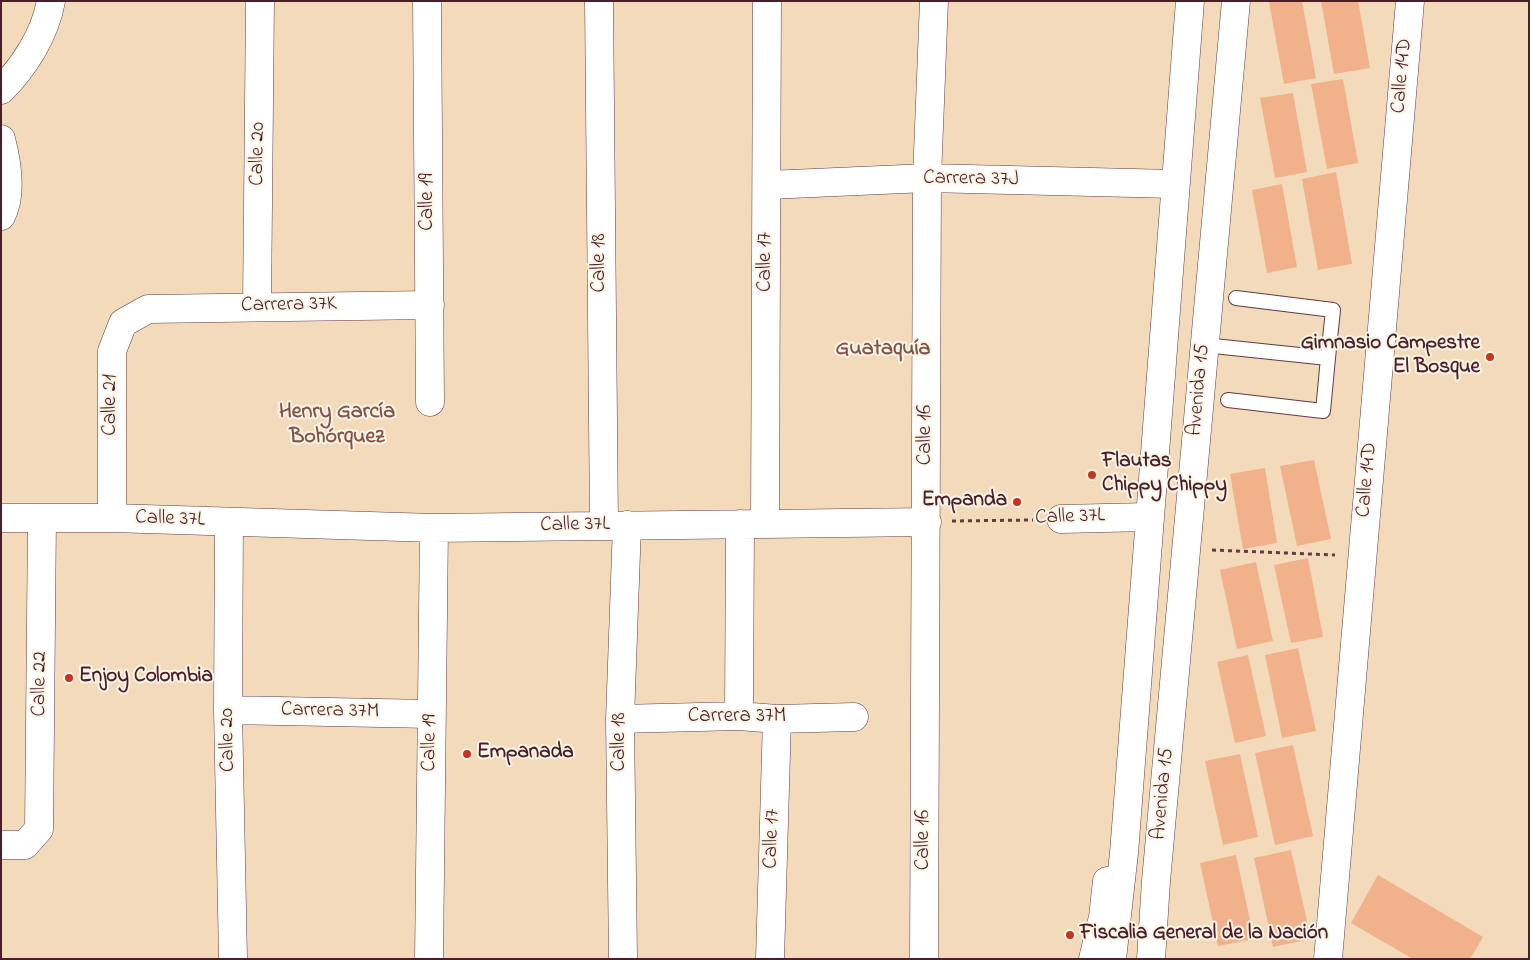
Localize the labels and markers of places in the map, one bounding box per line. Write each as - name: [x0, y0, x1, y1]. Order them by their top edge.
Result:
- place label: Gimnasio Campestre El Bosque: [1301, 332, 1480, 382]
- marker: Gimnasio Campestre El Bosque: [1484, 351, 1496, 363]
- place label: Flautas Chippy Chippy: [1102, 450, 1227, 500]
- marker: Flautas Chippy Chippy: [1086, 469, 1098, 481]
- place label: Empanda: [922, 489, 1007, 515]
- marker: Empanda: [1011, 496, 1023, 508]
- place label: Enjoy Colombia: [79, 665, 213, 691]
- marker: Enjoy Colombia: [63, 672, 75, 684]
- place label: Empanada: [477, 741, 574, 767]
- marker: Empanada: [461, 748, 473, 760]
- place label: Fiscalia General de la Nación: [1080, 922, 1328, 948]
- marker: Fiscalia General de la Nación: [1064, 929, 1076, 941]

